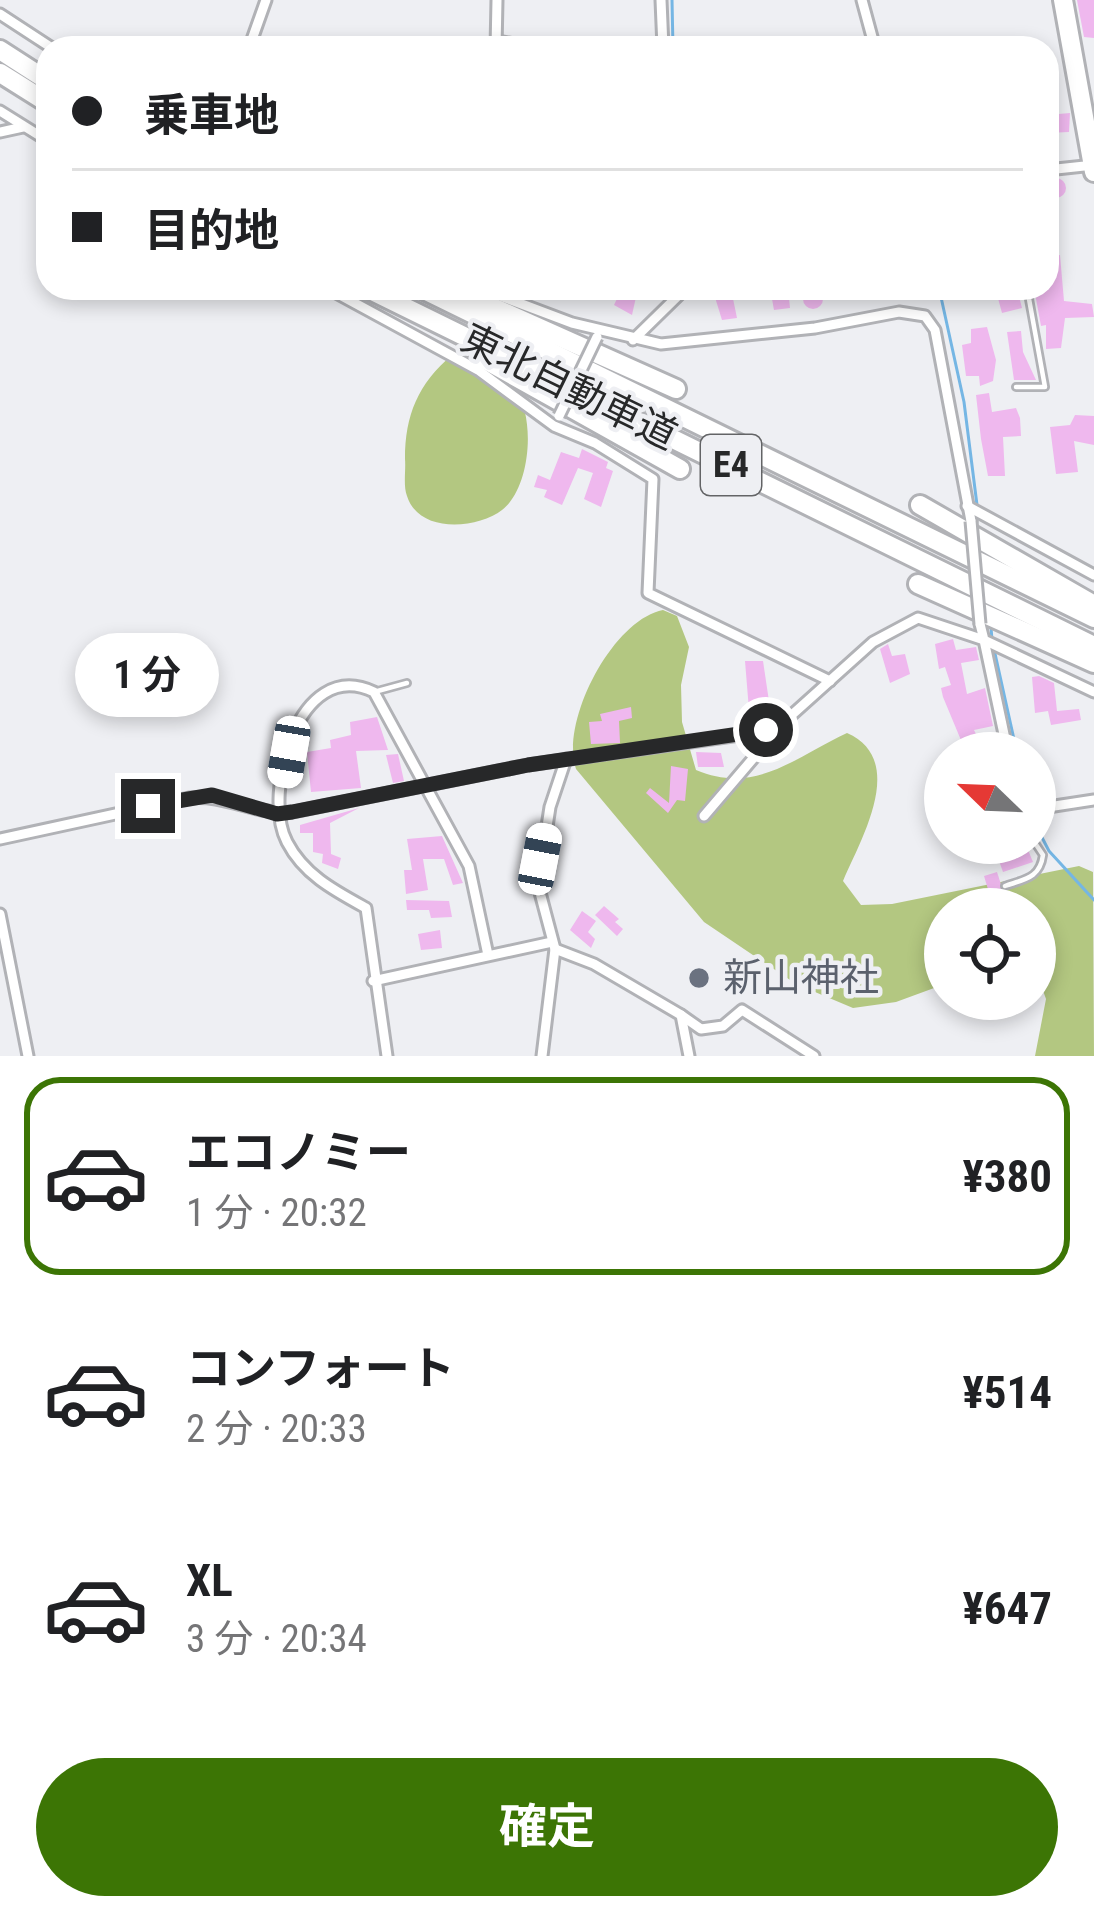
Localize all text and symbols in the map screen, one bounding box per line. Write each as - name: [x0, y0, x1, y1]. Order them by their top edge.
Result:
- text: 乗車地: [144, 89, 279, 142]
- text: 目的地: [144, 204, 279, 257]
- street label: 東北自動車道: [454, 315, 684, 459]
- road number: E4: [701, 435, 761, 495]
- callout: 1 分: [76, 632, 220, 716]
- text: 1 分: [113, 652, 181, 698]
- route start: [739, 703, 793, 757]
- car: [265, 713, 313, 791]
- north arrow: [924, 732, 1056, 864]
- map controls: [924, 732, 1056, 1020]
- route end: [121, 779, 175, 833]
- car: [515, 820, 565, 898]
- button: locate: [924, 888, 1056, 1020]
- place label: 新山神社: [723, 955, 879, 1001]
- marker: 新山神社: [686, 965, 712, 991]
- icon: car: [42, 1122, 150, 1230]
- text: エコノミー: [186, 1126, 411, 1179]
- text: ¥380: [962, 1150, 1052, 1203]
- text: 1 分 · 20:32: [186, 1190, 367, 1236]
- icon: car: [42, 1338, 150, 1446]
- text: コンフォート: [186, 1342, 455, 1395]
- text: ¥514: [962, 1366, 1052, 1419]
- text: 2 分 · 20:33: [186, 1406, 367, 1452]
- icon: car: [42, 1554, 150, 1662]
- text: XL: [186, 1554, 233, 1607]
- text: ¥647: [962, 1582, 1052, 1635]
- text: 3 分 · 20:34: [186, 1616, 367, 1662]
- button: 確定: [36, 1758, 1058, 1896]

